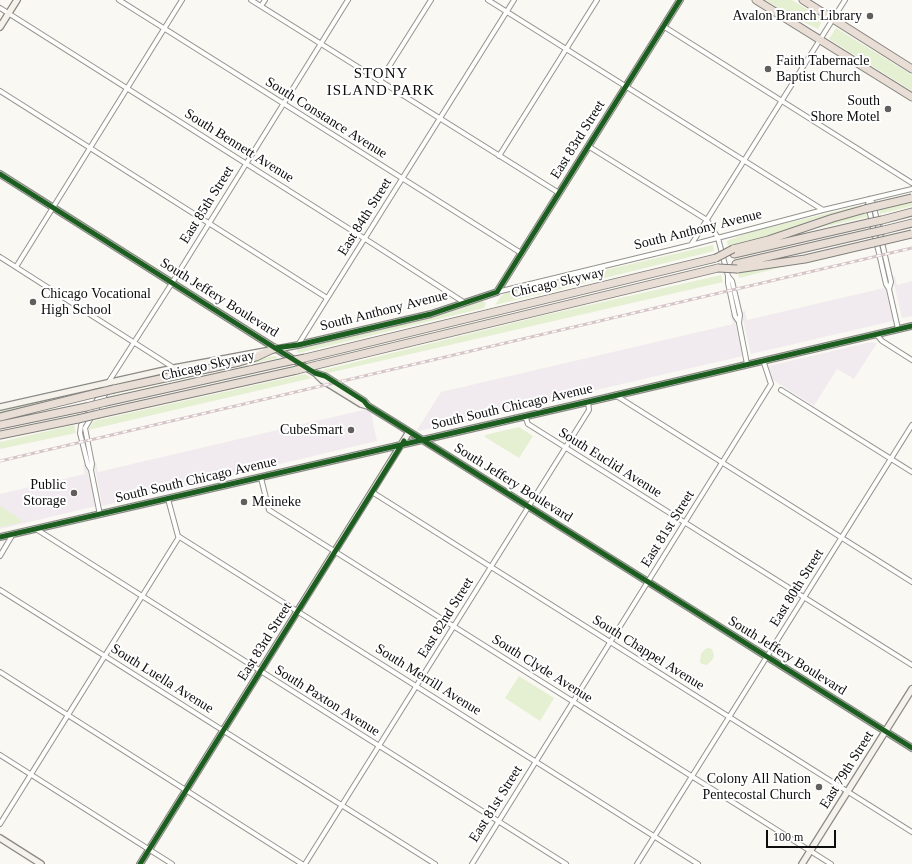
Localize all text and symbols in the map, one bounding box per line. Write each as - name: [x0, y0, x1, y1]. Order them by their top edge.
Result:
- place label: Avalon Branch Library: [732, 8, 862, 24]
- marker: Avalon Branch Library: [865, 11, 875, 21]
- place label: Faith Tabernacle Baptist Church: [776, 53, 869, 86]
- marker: Faith Tabernacle Baptist Church: [763, 64, 773, 74]
- district label: STONY ISLAND PARK: [327, 65, 435, 100]
- street label: South Constance Avenue: [262, 74, 390, 162]
- place label: South Shore Motel: [810, 93, 880, 126]
- street label: East 83rd Street: [547, 98, 609, 182]
- marker: South Shore Motel: [883, 104, 893, 114]
- street label: South Bennett Avenue: [181, 106, 297, 186]
- street label: East 85th Street: [176, 163, 238, 247]
- street label: East 84th Street: [334, 175, 396, 259]
- street label: South Anthony Avenue: [632, 206, 764, 254]
- street label: South Jeffery Boulevard: [157, 255, 281, 341]
- street label: Chicago Skyway: [510, 264, 606, 302]
- place label: Chicago Vocational High School: [41, 286, 151, 318]
- street label: South Anthony Avenue: [318, 287, 450, 335]
- marker: Chicago Vocational High School: [28, 297, 38, 307]
- street label: Chicago Skyway: [160, 347, 256, 385]
- street label: South South Chicago Avenue: [430, 380, 594, 434]
- place label: CubeSmart: [280, 422, 343, 438]
- street label: South Euclid Avenue: [555, 424, 665, 502]
- marker: CubeSmart: [346, 425, 356, 435]
- street label: South Jeffery Boulevard: [451, 440, 575, 526]
- street label: South South Chicago Avenue: [114, 453, 278, 507]
- place label: Public Storage: [23, 477, 66, 510]
- marker: Public Storage: [69, 488, 79, 498]
- street label: East 81st Street: [638, 488, 698, 570]
- place label: Meineke: [252, 494, 301, 510]
- marker: Meineke: [239, 497, 249, 507]
- street label: East 80th Street: [766, 546, 828, 630]
- street label: East 82nd Street: [415, 575, 477, 661]
- street label: East 83rd Street: [234, 600, 296, 684]
- street label: South Chappel Avenue: [589, 612, 707, 694]
- street label: South Jeffery Boulevard: [725, 613, 849, 699]
- street label: South Clyde Avenue: [489, 631, 595, 707]
- street label: South Luella Avenue: [108, 641, 216, 717]
- street label: South Merrill Avenue: [372, 641, 484, 719]
- street label: South Paxton Avenue: [271, 662, 383, 740]
- street label: East 79th Street: [816, 728, 878, 812]
- street label: East 81st Street: [466, 763, 526, 845]
- place label: Colony All Nation Pentecostal Church: [703, 771, 811, 804]
- marker: Colony All Nation Pentecostal Church: [814, 782, 824, 792]
- scale bar: [768, 822, 838, 848]
- text: 100 m: [773, 830, 803, 844]

